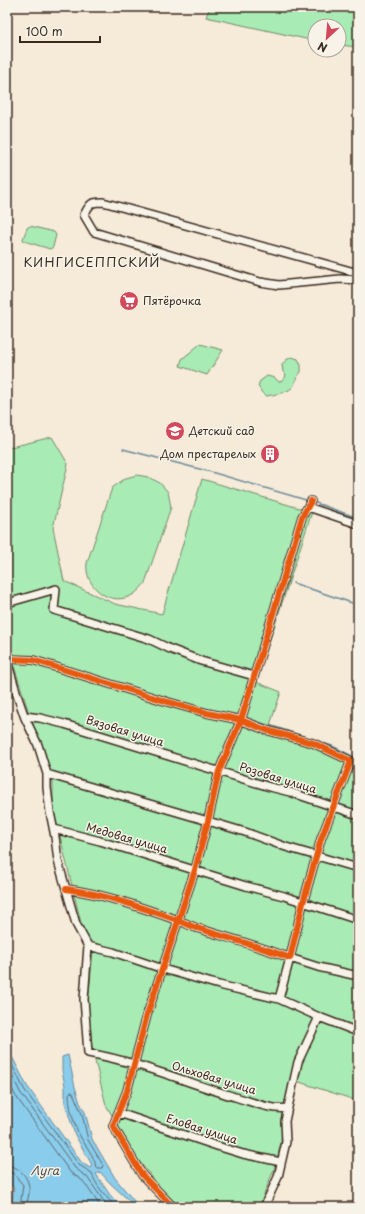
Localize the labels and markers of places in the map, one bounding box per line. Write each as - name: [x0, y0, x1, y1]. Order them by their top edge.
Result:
- supermarket icon: Пятёрочка: [118, 290, 140, 312]
- place label: Пятёрочка: [143, 292, 201, 309]
- school or university icon: Детский сад: [164, 420, 186, 442]
- place label: Детский сад: [188, 422, 254, 439]
- building icon: Дом престарелых: [259, 443, 281, 465]
- place label: Дом престарелых: [160, 445, 256, 462]

